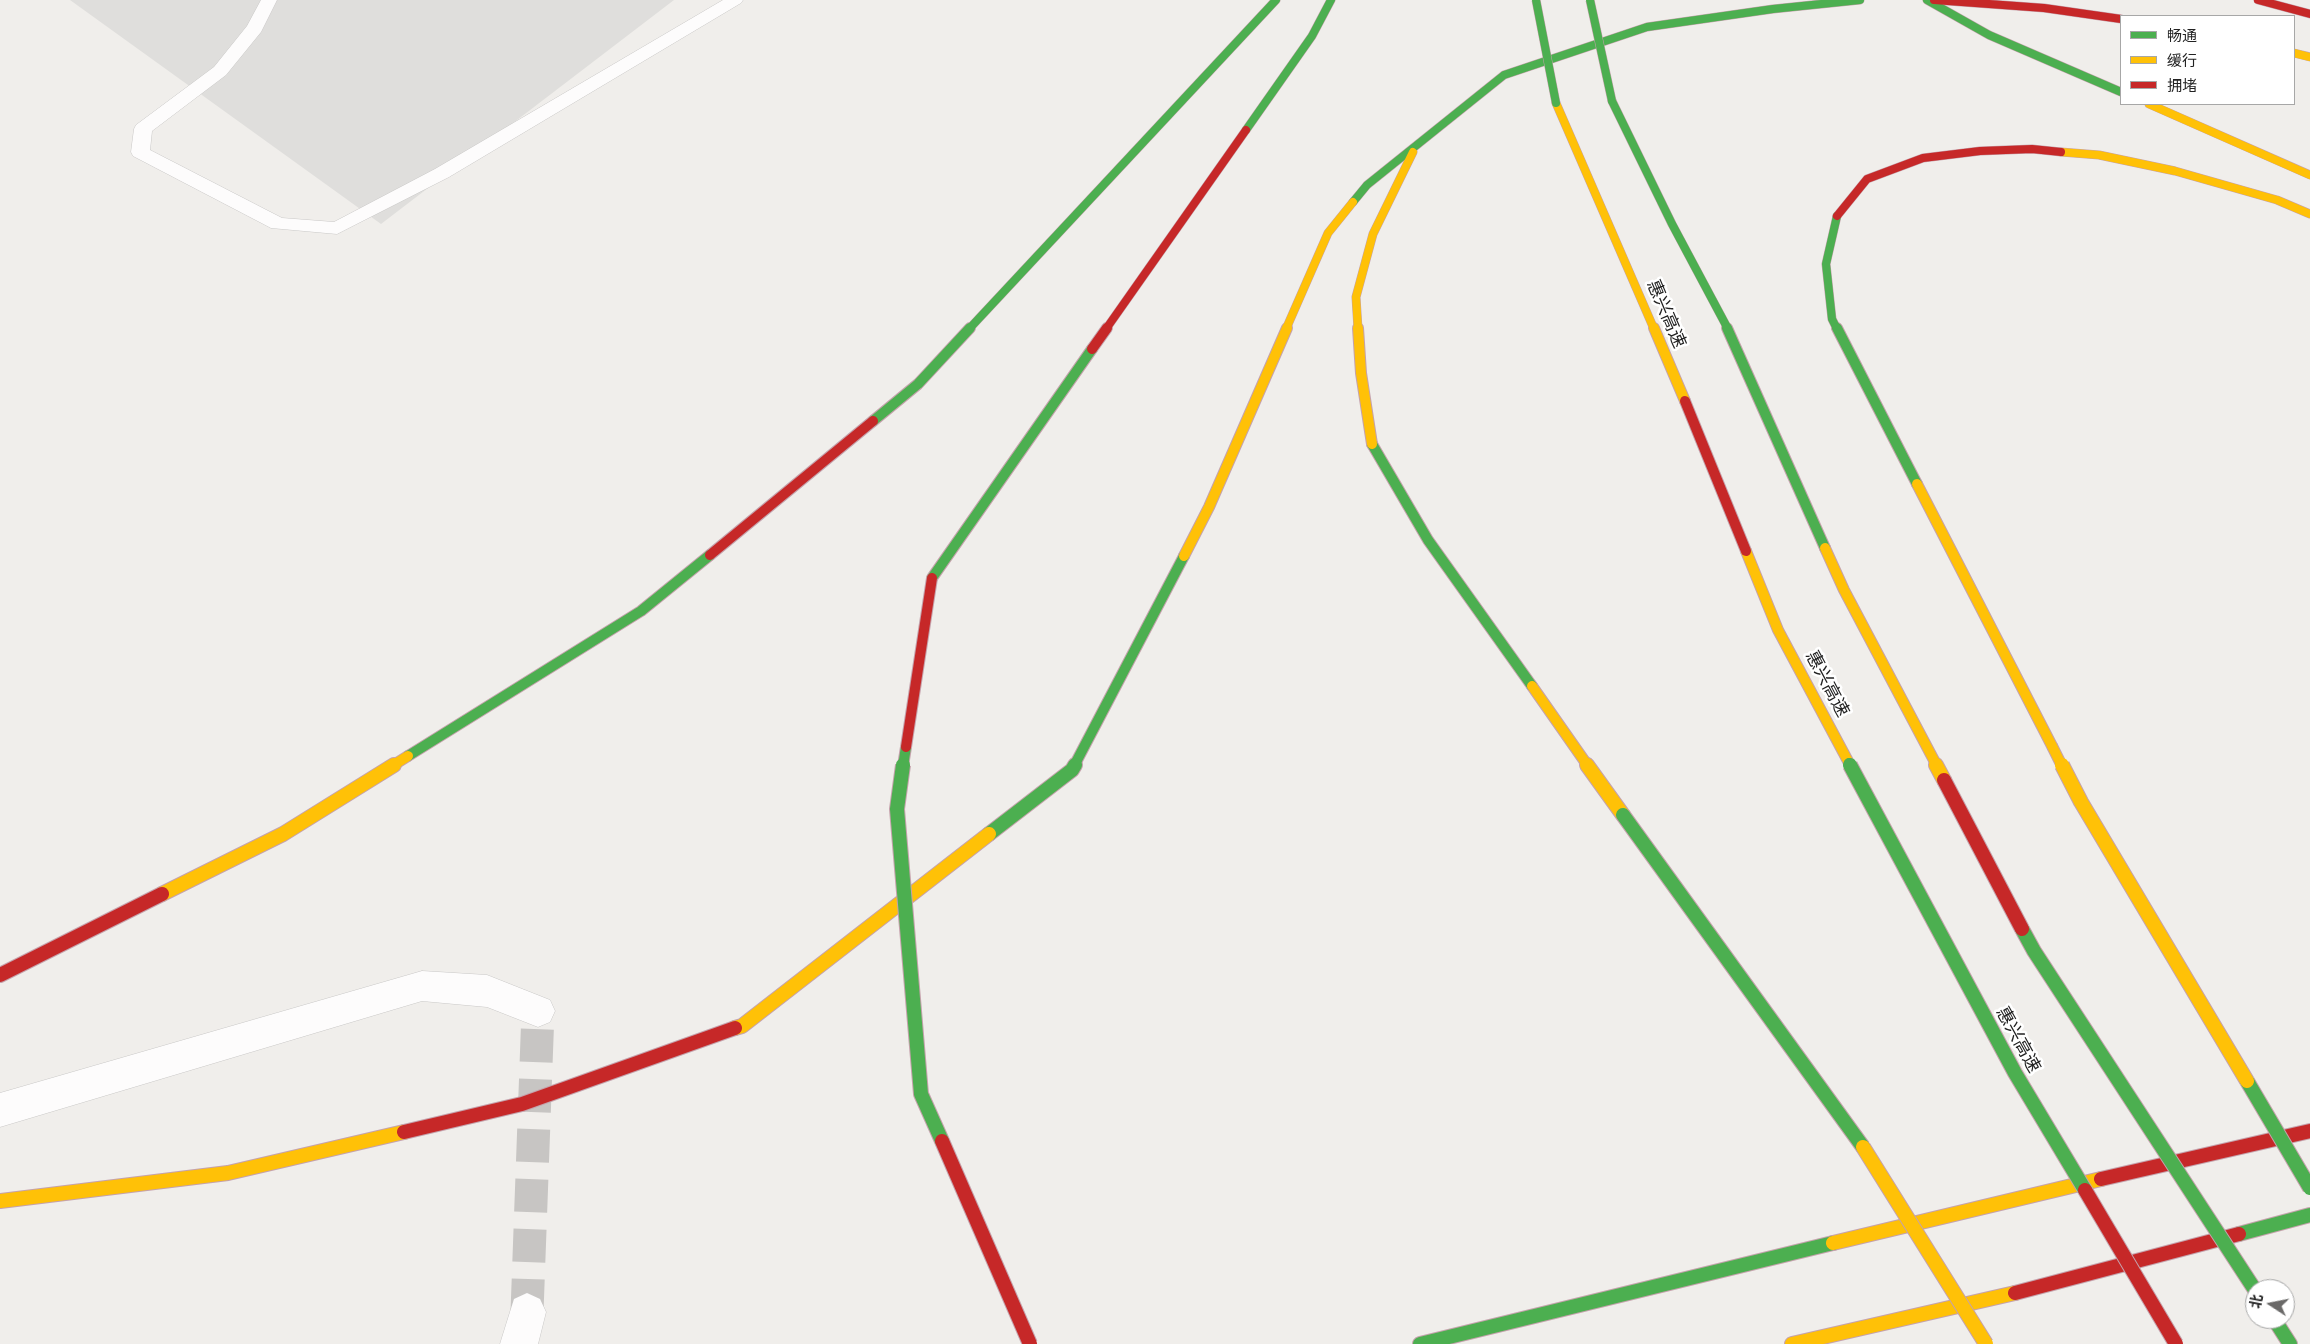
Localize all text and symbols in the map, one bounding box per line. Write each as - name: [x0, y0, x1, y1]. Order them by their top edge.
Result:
- legend: [2120, 15, 2295, 105]
- text: 畅通: [2167, 27, 2197, 45]
- text: 缓行: [2167, 52, 2197, 70]
- text: 拥堵: [2167, 77, 2197, 95]
- street label: 惠兴高速: [1642, 277, 1690, 351]
- street label: 惠兴高速: [1801, 647, 1853, 721]
- street label: 惠兴高速: [1991, 1003, 2045, 1077]
- north arrow: [2245, 1279, 2295, 1329]
- text: 北: [2247, 1293, 2265, 1310]

